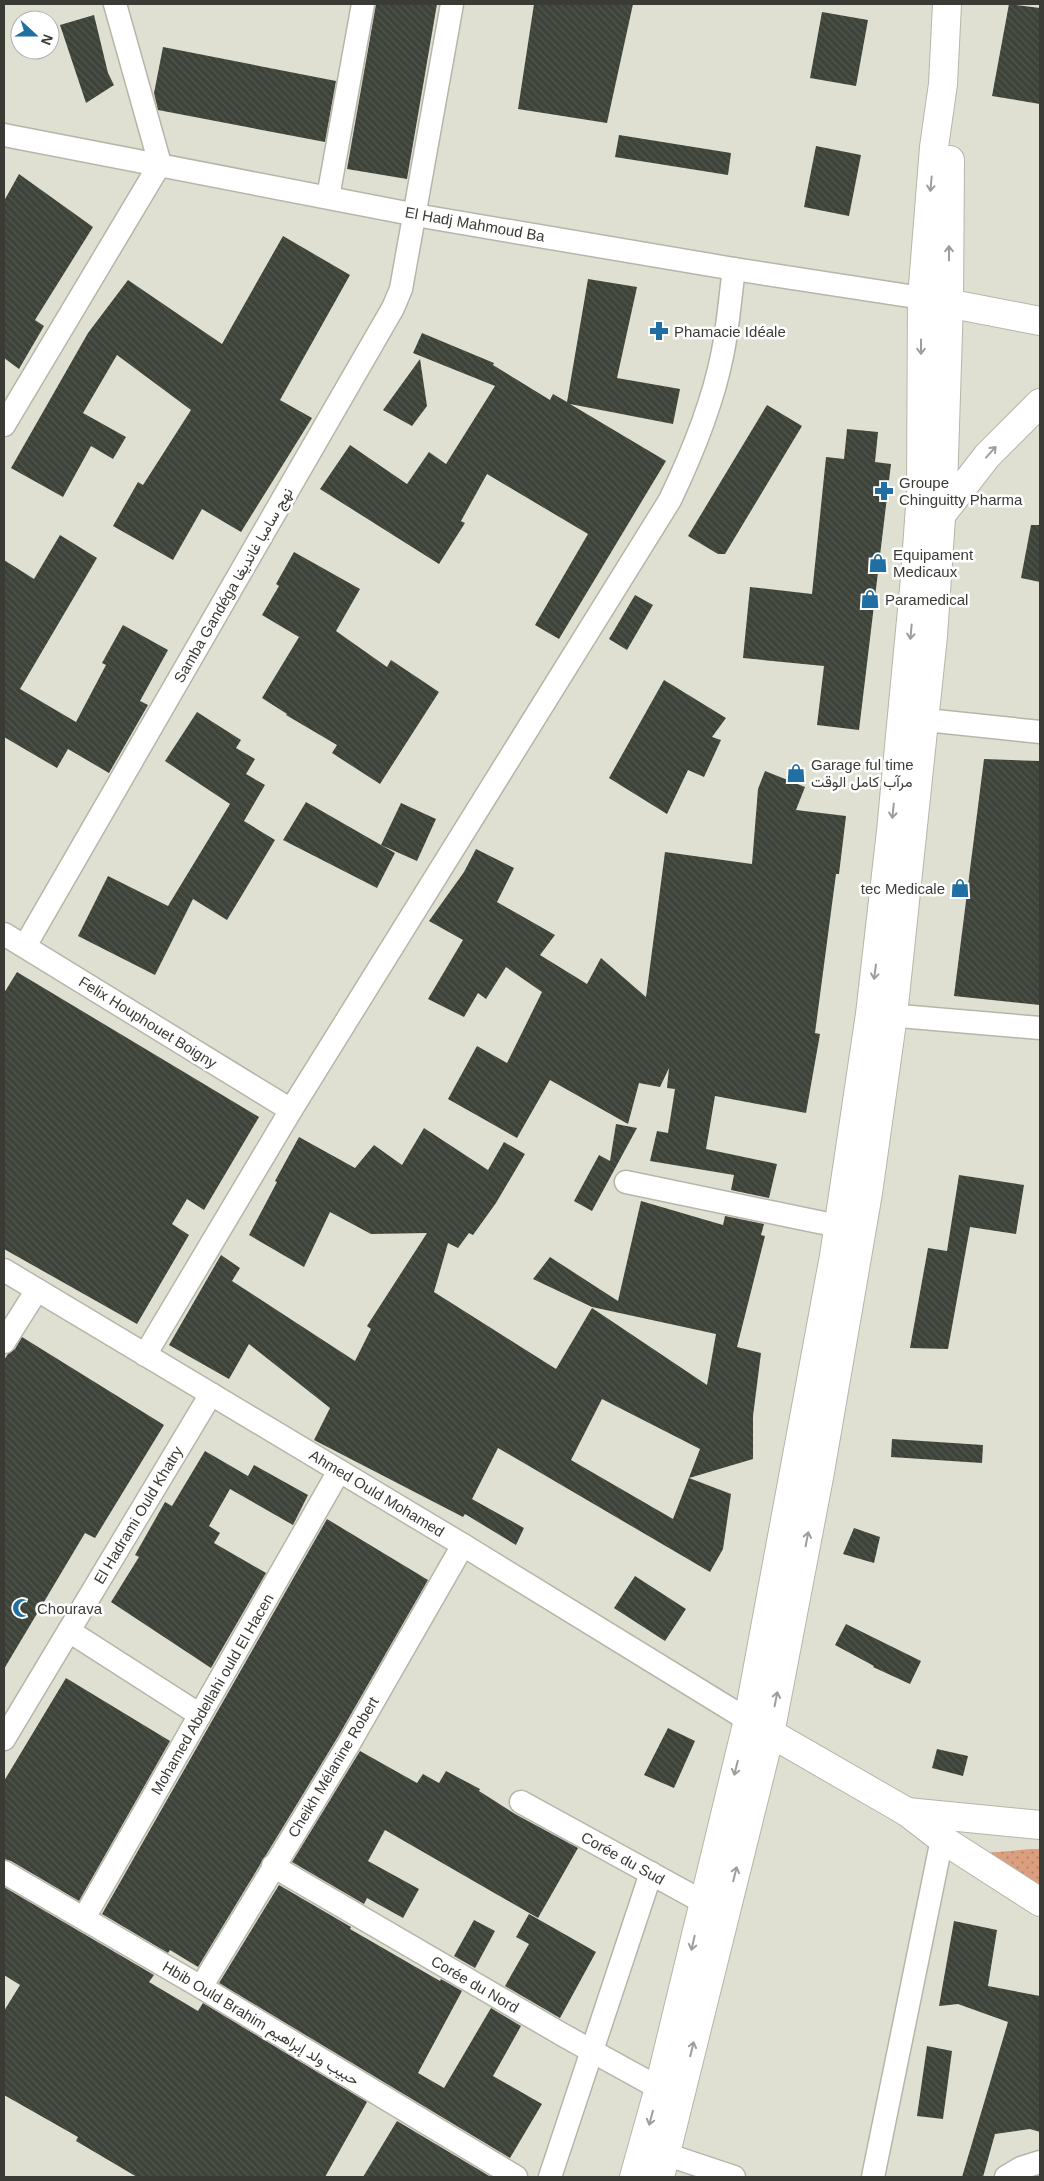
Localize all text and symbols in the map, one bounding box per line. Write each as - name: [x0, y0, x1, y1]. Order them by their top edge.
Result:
- north arrow: [10, 10, 60, 60]
- text: N: [38, 32, 56, 47]
- one-way arrow: [926, 176, 936, 192]
- street label: El Hadj Mahmoud Ba: [404, 203, 547, 245]
- one-way arrow: [944, 246, 954, 262]
- pharmacy icon: Phamacie Idéale: [648, 320, 670, 342]
- place label: Phamacie Idéale: [674, 323, 786, 340]
- one-way arrow: [916, 338, 926, 355]
- one-way arrow: [985, 446, 997, 459]
- place label: Groupe Chinguitty Pharma: [899, 474, 1023, 508]
- pharmacy icon: Groupe Chinguitty Pharma: [873, 480, 895, 502]
- street label: Samba Gandéga نهج سامبا غانديغا: [170, 485, 298, 687]
- place label: Equipament Medicaux: [893, 546, 974, 580]
- shop icon: Equipament Medicaux: [867, 552, 889, 574]
- shop icon: Paramedical: [859, 588, 881, 610]
- place label: Paramedical: [885, 591, 968, 608]
- one-way arrow: [906, 623, 915, 639]
- place label: Garage ful time مرآب كامل الوقت: [811, 756, 914, 791]
- shop icon: Garage ful time مرآب كامل الوقت: [785, 762, 807, 784]
- one-way arrow: [888, 802, 898, 818]
- shop icon: tec Medicale: [949, 877, 971, 899]
- place label: tec Medicale: [861, 880, 945, 897]
- one-way arrow: [869, 964, 879, 980]
- street label: Felix Houphouet Boigny: [76, 973, 220, 1072]
- street label: El Hadrami Ould Khatry: [90, 1443, 186, 1587]
- street label: Ahmed Ould Mohamed: [307, 1446, 447, 1540]
- one-way arrow: [803, 1532, 813, 1548]
- street label: Mohamed Abdellahi ould El Hacen: [147, 1590, 277, 1798]
- mosque icon: Chourava: [11, 1597, 33, 1619]
- place label: Chourava: [37, 1600, 103, 1617]
- one-way arrow: [772, 1691, 782, 1707]
- street label: Cheikh Mélanine Robert: [284, 1693, 382, 1840]
- one-way arrow: [731, 1759, 740, 1775]
- street label: Corée du Sud: [578, 1828, 668, 1888]
- one-way arrow: [731, 1866, 740, 1882]
- one-way arrow: [688, 1934, 697, 1950]
- street label: Corée du Nord: [428, 1952, 522, 2016]
- street label: Hbib Ould Brahim حبيب ولد إبراهيم: [159, 1958, 362, 2090]
- one-way arrow: [688, 2041, 697, 2057]
- one-way arrow: [646, 2109, 655, 2125]

